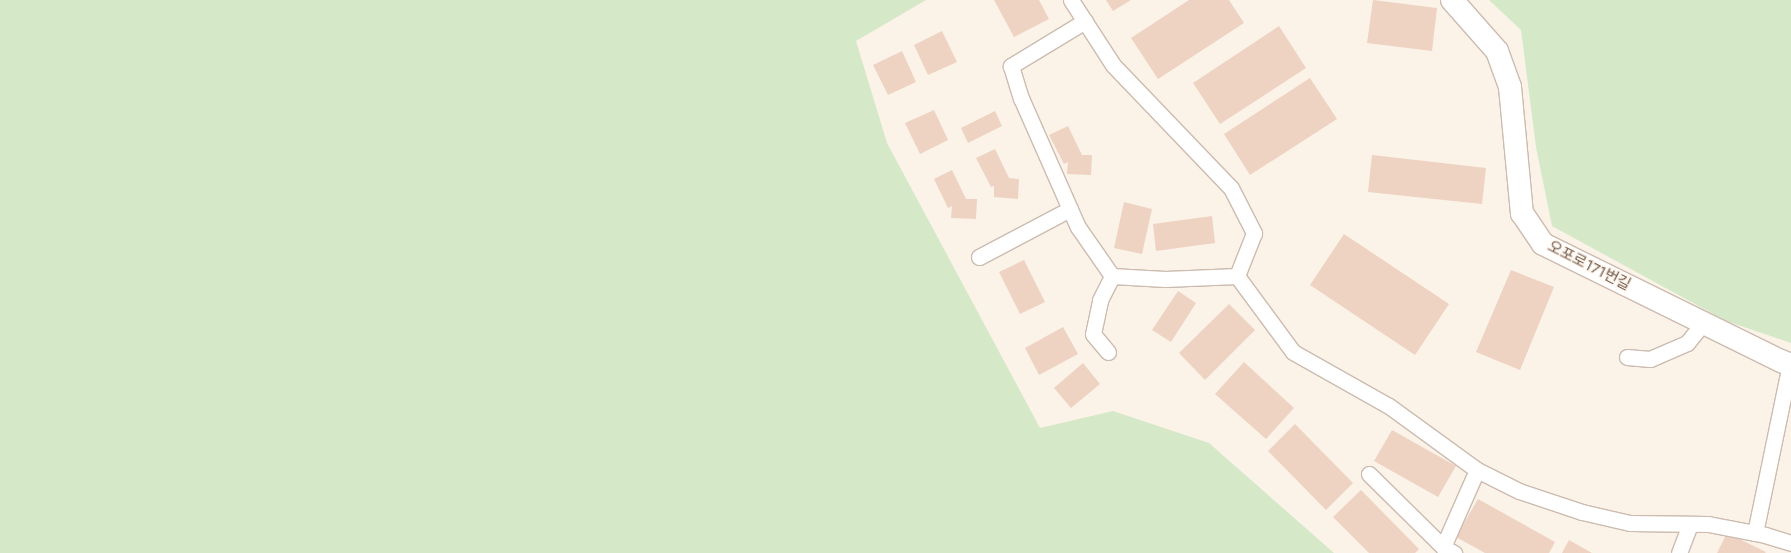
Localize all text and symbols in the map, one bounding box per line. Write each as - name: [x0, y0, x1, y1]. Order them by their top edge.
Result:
- street label: 오포로171번길: [1545, 237, 1633, 295]

